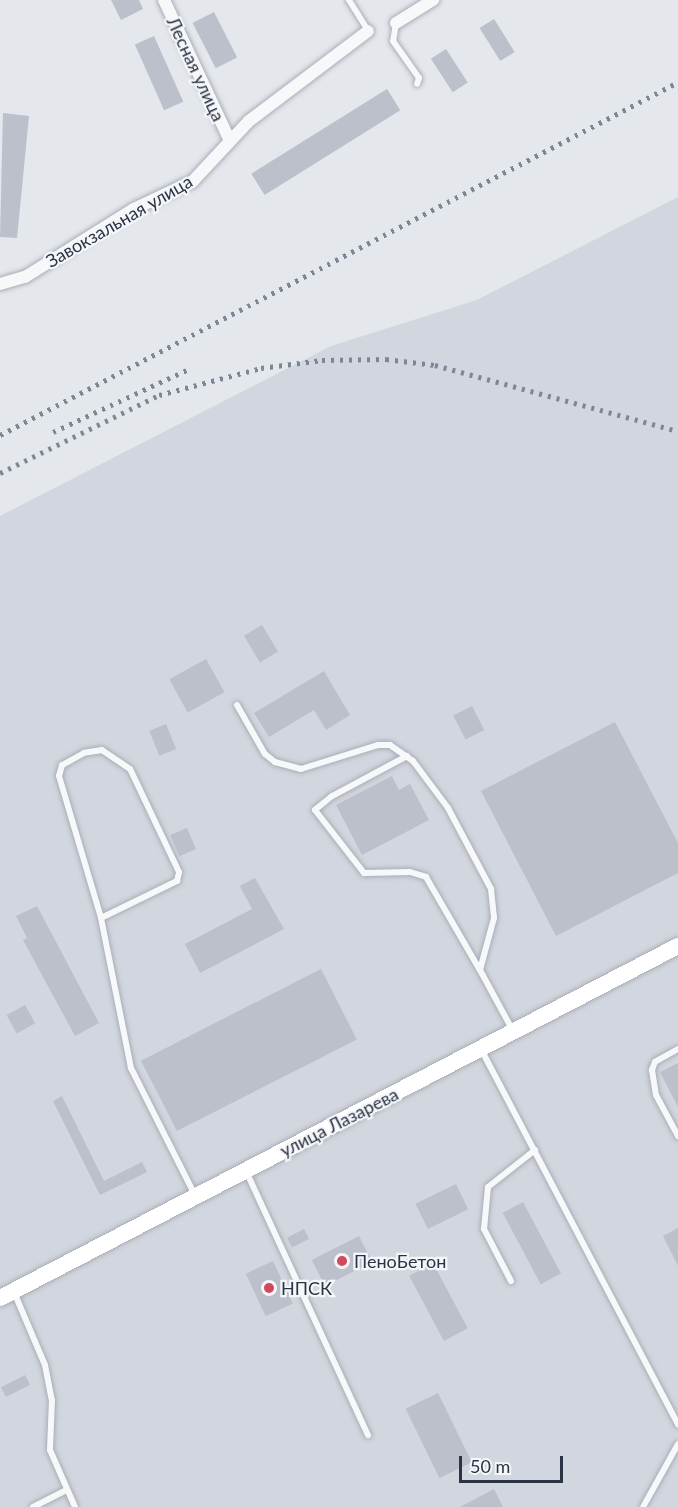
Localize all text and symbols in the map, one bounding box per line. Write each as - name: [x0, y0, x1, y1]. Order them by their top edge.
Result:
- street label: Лесная улица: [162, 13, 230, 125]
- street label: Завокзальная улица: [42, 170, 196, 272]
- street label: улица Лазарева: [276, 1083, 402, 1161]
- place label: ПеноБетон: [354, 1250, 446, 1272]
- marker: ПеноБетон: [335, 1254, 349, 1268]
- place label: НПСК: [281, 1277, 332, 1299]
- marker: НПСК: [262, 1281, 276, 1295]
- scale bar: [462, 1444, 566, 1482]
- text: 50 m: [470, 1455, 510, 1477]

